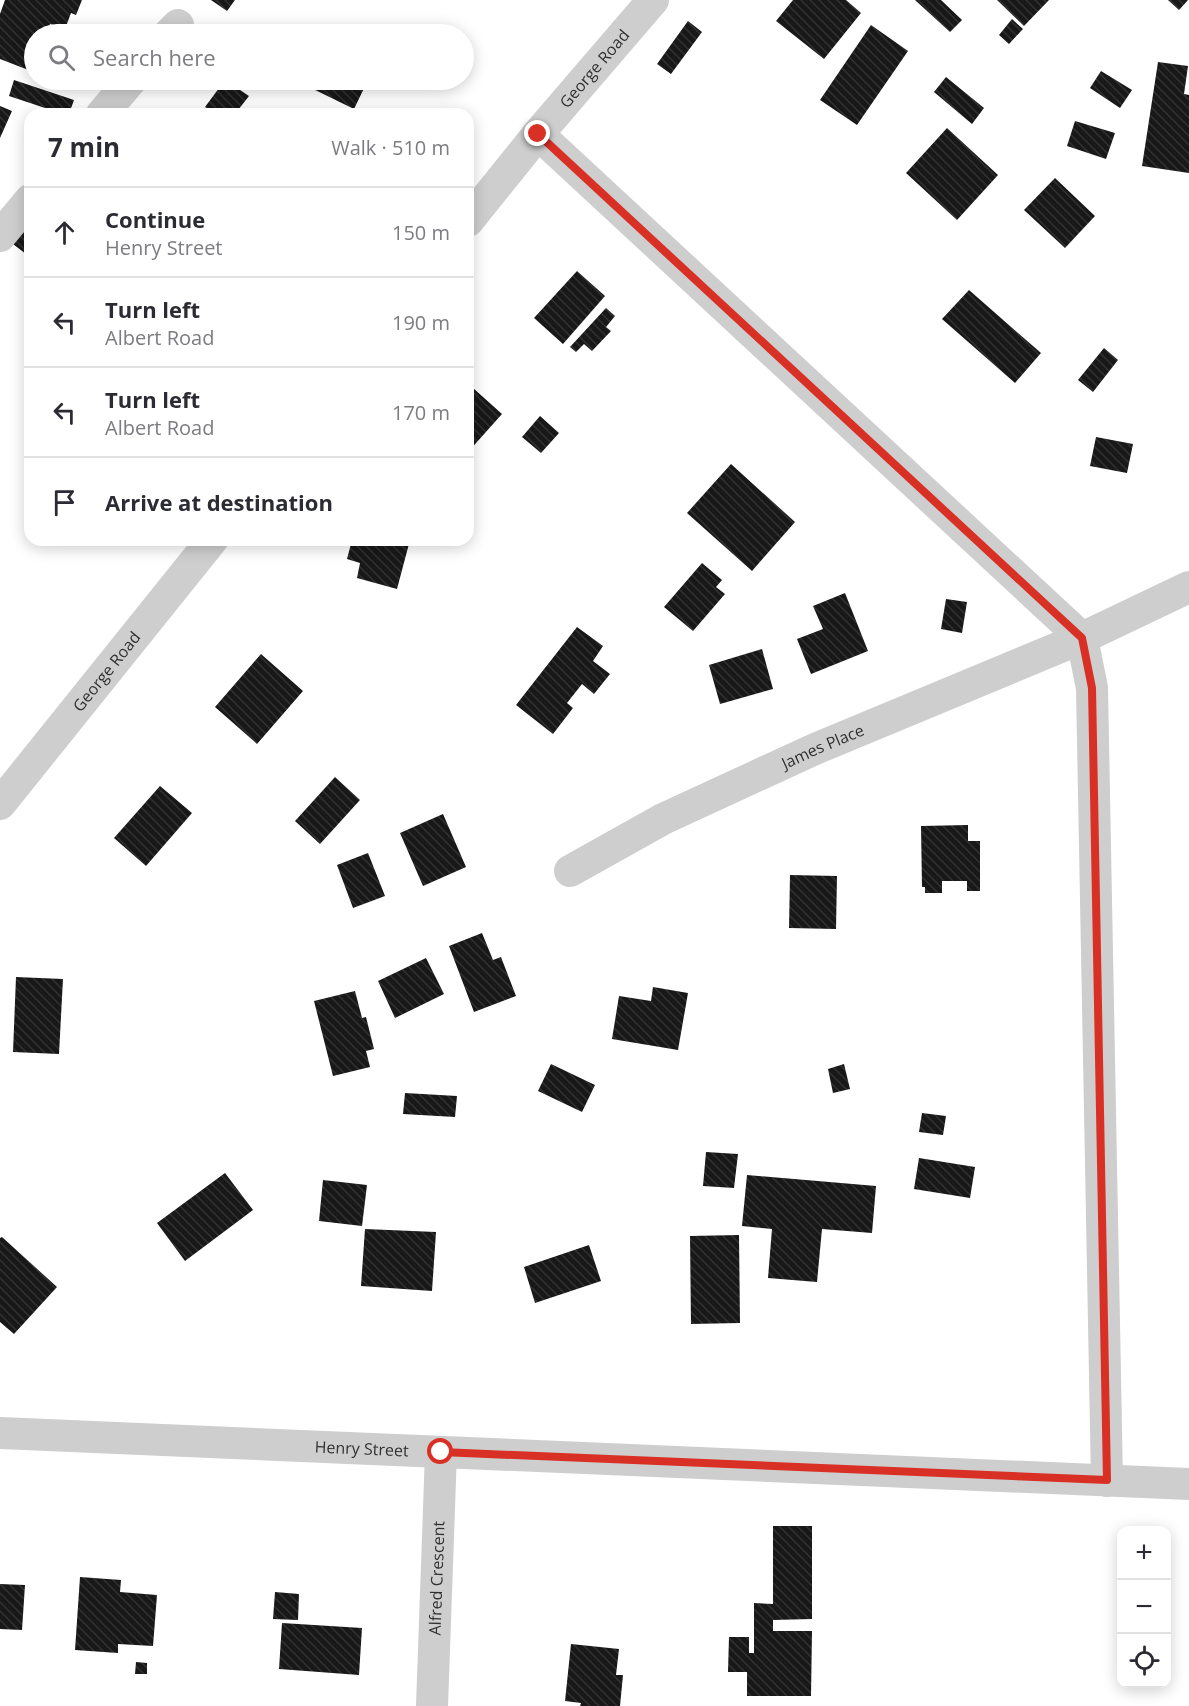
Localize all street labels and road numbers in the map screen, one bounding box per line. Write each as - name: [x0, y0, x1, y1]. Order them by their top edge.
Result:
- street label: George Road: [554, 25, 634, 112]
- street label: George Road: [68, 627, 145, 716]
- street label: James Place: [776, 719, 867, 775]
- street label: Henry Street: [314, 1436, 409, 1462]
- street label: Alfred Crescent: [424, 1520, 450, 1636]

